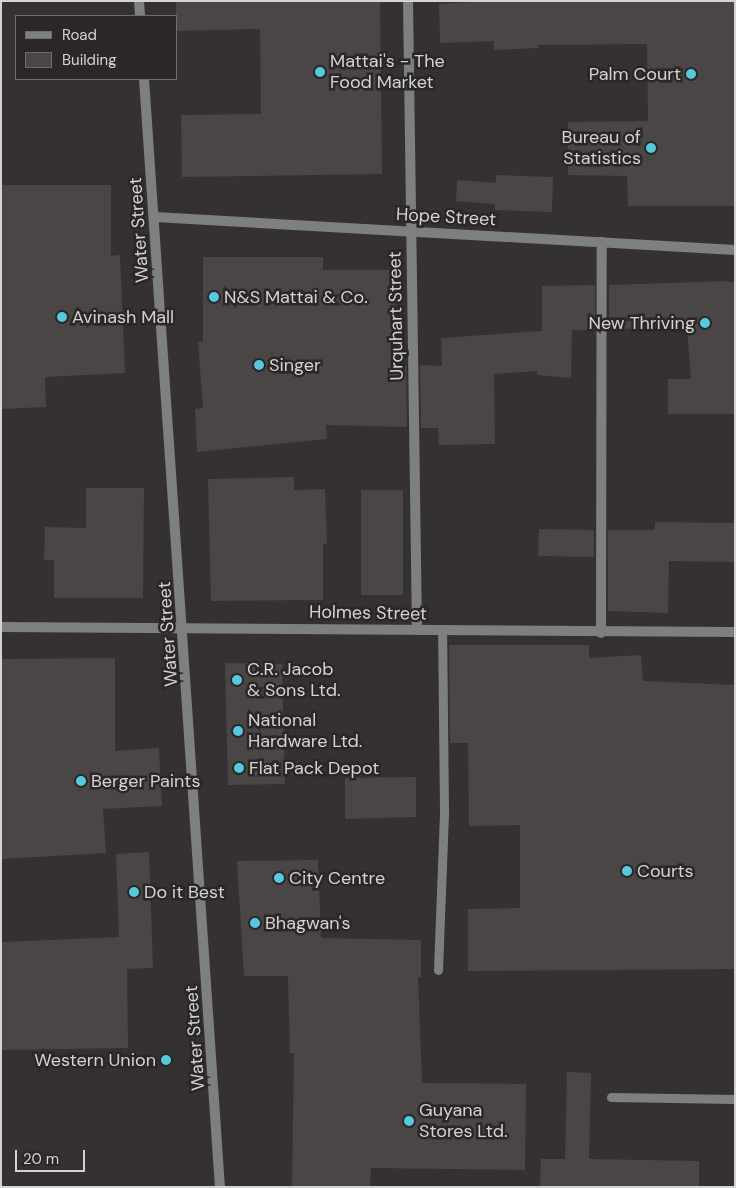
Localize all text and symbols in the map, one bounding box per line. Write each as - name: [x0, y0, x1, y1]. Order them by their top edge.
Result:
- legend: [15, 15, 178, 80]
- text: Road: [62, 25, 97, 45]
- text: Building: [62, 50, 117, 70]
- place label: Mattai's - The Food Market: [330, 51, 445, 94]
- place label: Palm Court: [589, 63, 681, 85]
- marker: Mattai's - The Food Market: [314, 66, 326, 78]
- marker: Palm Court: [685, 68, 697, 80]
- place label: Bureau of Statistics: [562, 127, 641, 170]
- marker: Bureau of Statistics: [645, 142, 657, 154]
- street label: Water Street: [125, 177, 153, 283]
- street label: Hope Street: [395, 204, 497, 230]
- street label: Urquhart Street: [384, 251, 408, 381]
- place label: N&S Mattai & Co.: [224, 286, 368, 308]
- marker: N&S Mattai & Co.: [208, 291, 220, 303]
- place label: Avinash Mall: [72, 306, 174, 328]
- marker: Avinash Mall: [56, 311, 68, 323]
- place label: New Thriving: [589, 312, 695, 334]
- marker: New Thriving: [699, 317, 711, 329]
- place label: Singer: [269, 354, 321, 376]
- marker: Singer: [253, 359, 265, 371]
- street label: Water Street: [154, 581, 182, 687]
- street label: Holmes Street: [309, 601, 427, 625]
- place label: C.R. Jacob & Sons Ltd.: [247, 659, 341, 702]
- marker: C.R. Jacob & Sons Ltd.: [231, 674, 243, 686]
- place label: National Hardware Ltd.: [248, 710, 362, 752]
- marker: National Hardware Ltd.: [232, 725, 244, 737]
- place label: Flat Pack Depot: [249, 757, 379, 779]
- marker: Flat Pack Depot: [233, 762, 245, 774]
- place label: Berger Paints: [91, 770, 200, 792]
- marker: Berger Paints: [75, 775, 87, 787]
- place label: Courts: [637, 860, 694, 882]
- marker: Courts: [621, 865, 633, 877]
- place label: City Centre: [289, 867, 385, 889]
- marker: City Centre: [273, 872, 285, 884]
- place label: Do it Best: [144, 881, 225, 903]
- marker: Do it Best: [128, 886, 140, 898]
- place label: Bhagwan's: [265, 912, 351, 934]
- marker: Bhagwan's: [249, 917, 261, 929]
- street label: Water Street: [181, 985, 209, 1091]
- place label: Western Union: [34, 1049, 156, 1071]
- marker: Western Union: [160, 1054, 172, 1066]
- place label: Guyana Stores Ltd.: [419, 1100, 508, 1142]
- marker: Guyana Stores Ltd.: [403, 1115, 415, 1127]
- scale bar: [18, 1140, 88, 1172]
- text: 20 m: [23, 1149, 59, 1169]

